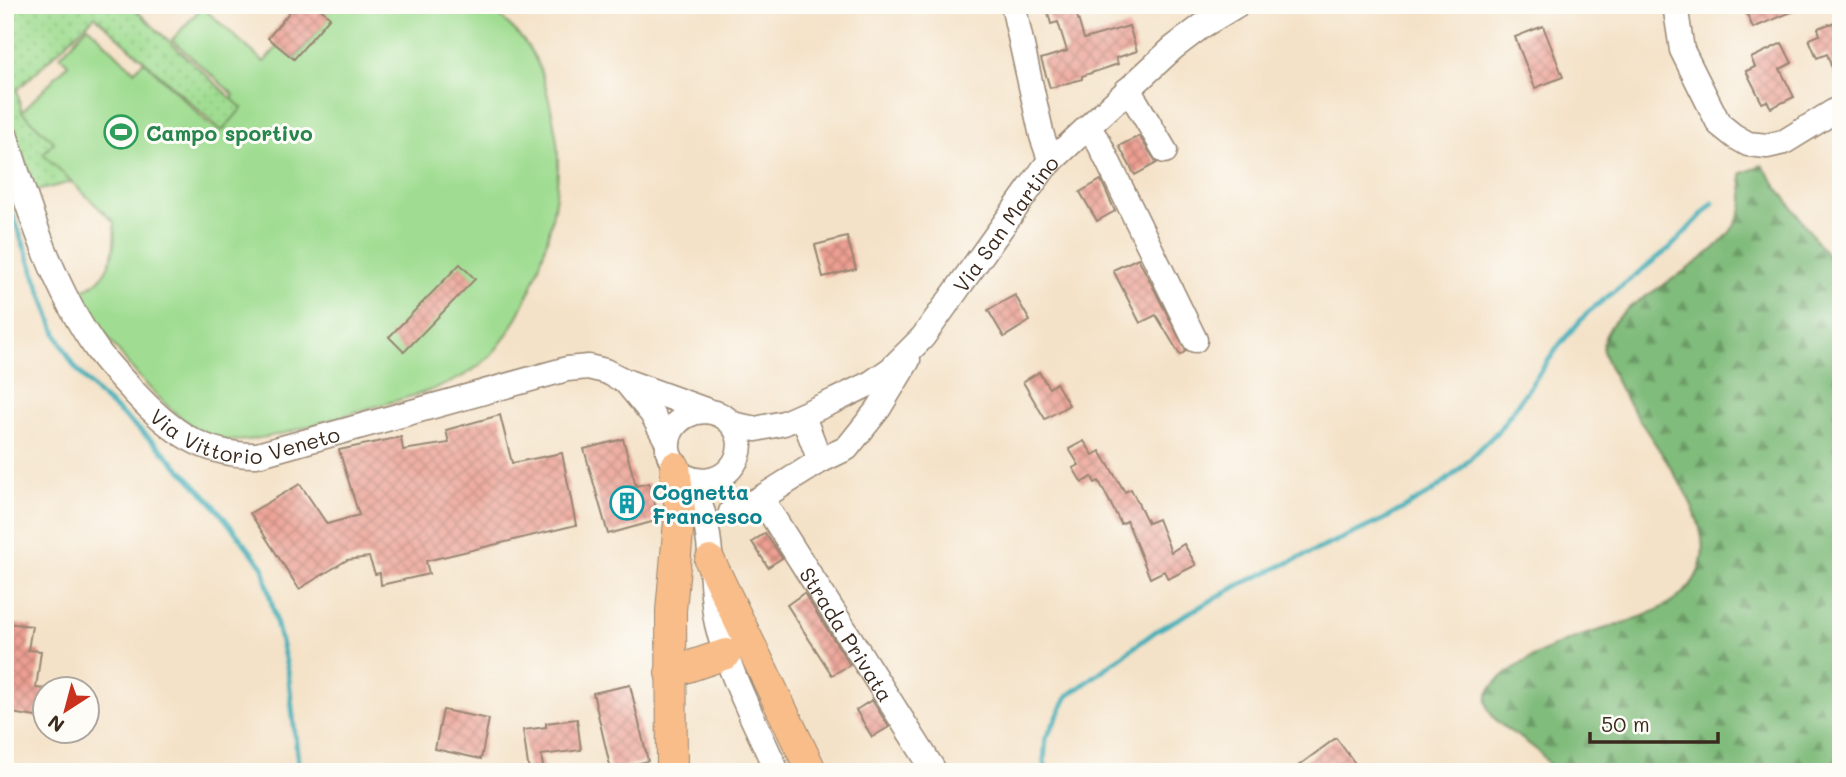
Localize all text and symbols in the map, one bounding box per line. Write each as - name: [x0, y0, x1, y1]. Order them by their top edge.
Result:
- sports icon: Campo sportivo: [102, 113, 140, 151]
- place label: Campo sportivo: [146, 119, 313, 146]
- street label: Via San Martino: [946, 148, 1064, 297]
- street label: Via Vittorio Veneto: [145, 402, 343, 469]
- place label: Cognetta Francesco: [652, 478, 763, 529]
- building icon: Cognetta Francesco: [608, 484, 646, 522]
- street label: Strada Privata: [795, 562, 900, 706]
- north arrow: [32, 676, 102, 746]
- scale bar: [1590, 700, 1718, 744]
- text: N: [43, 710, 69, 739]
- text: 50 m: [1601, 710, 1650, 737]

